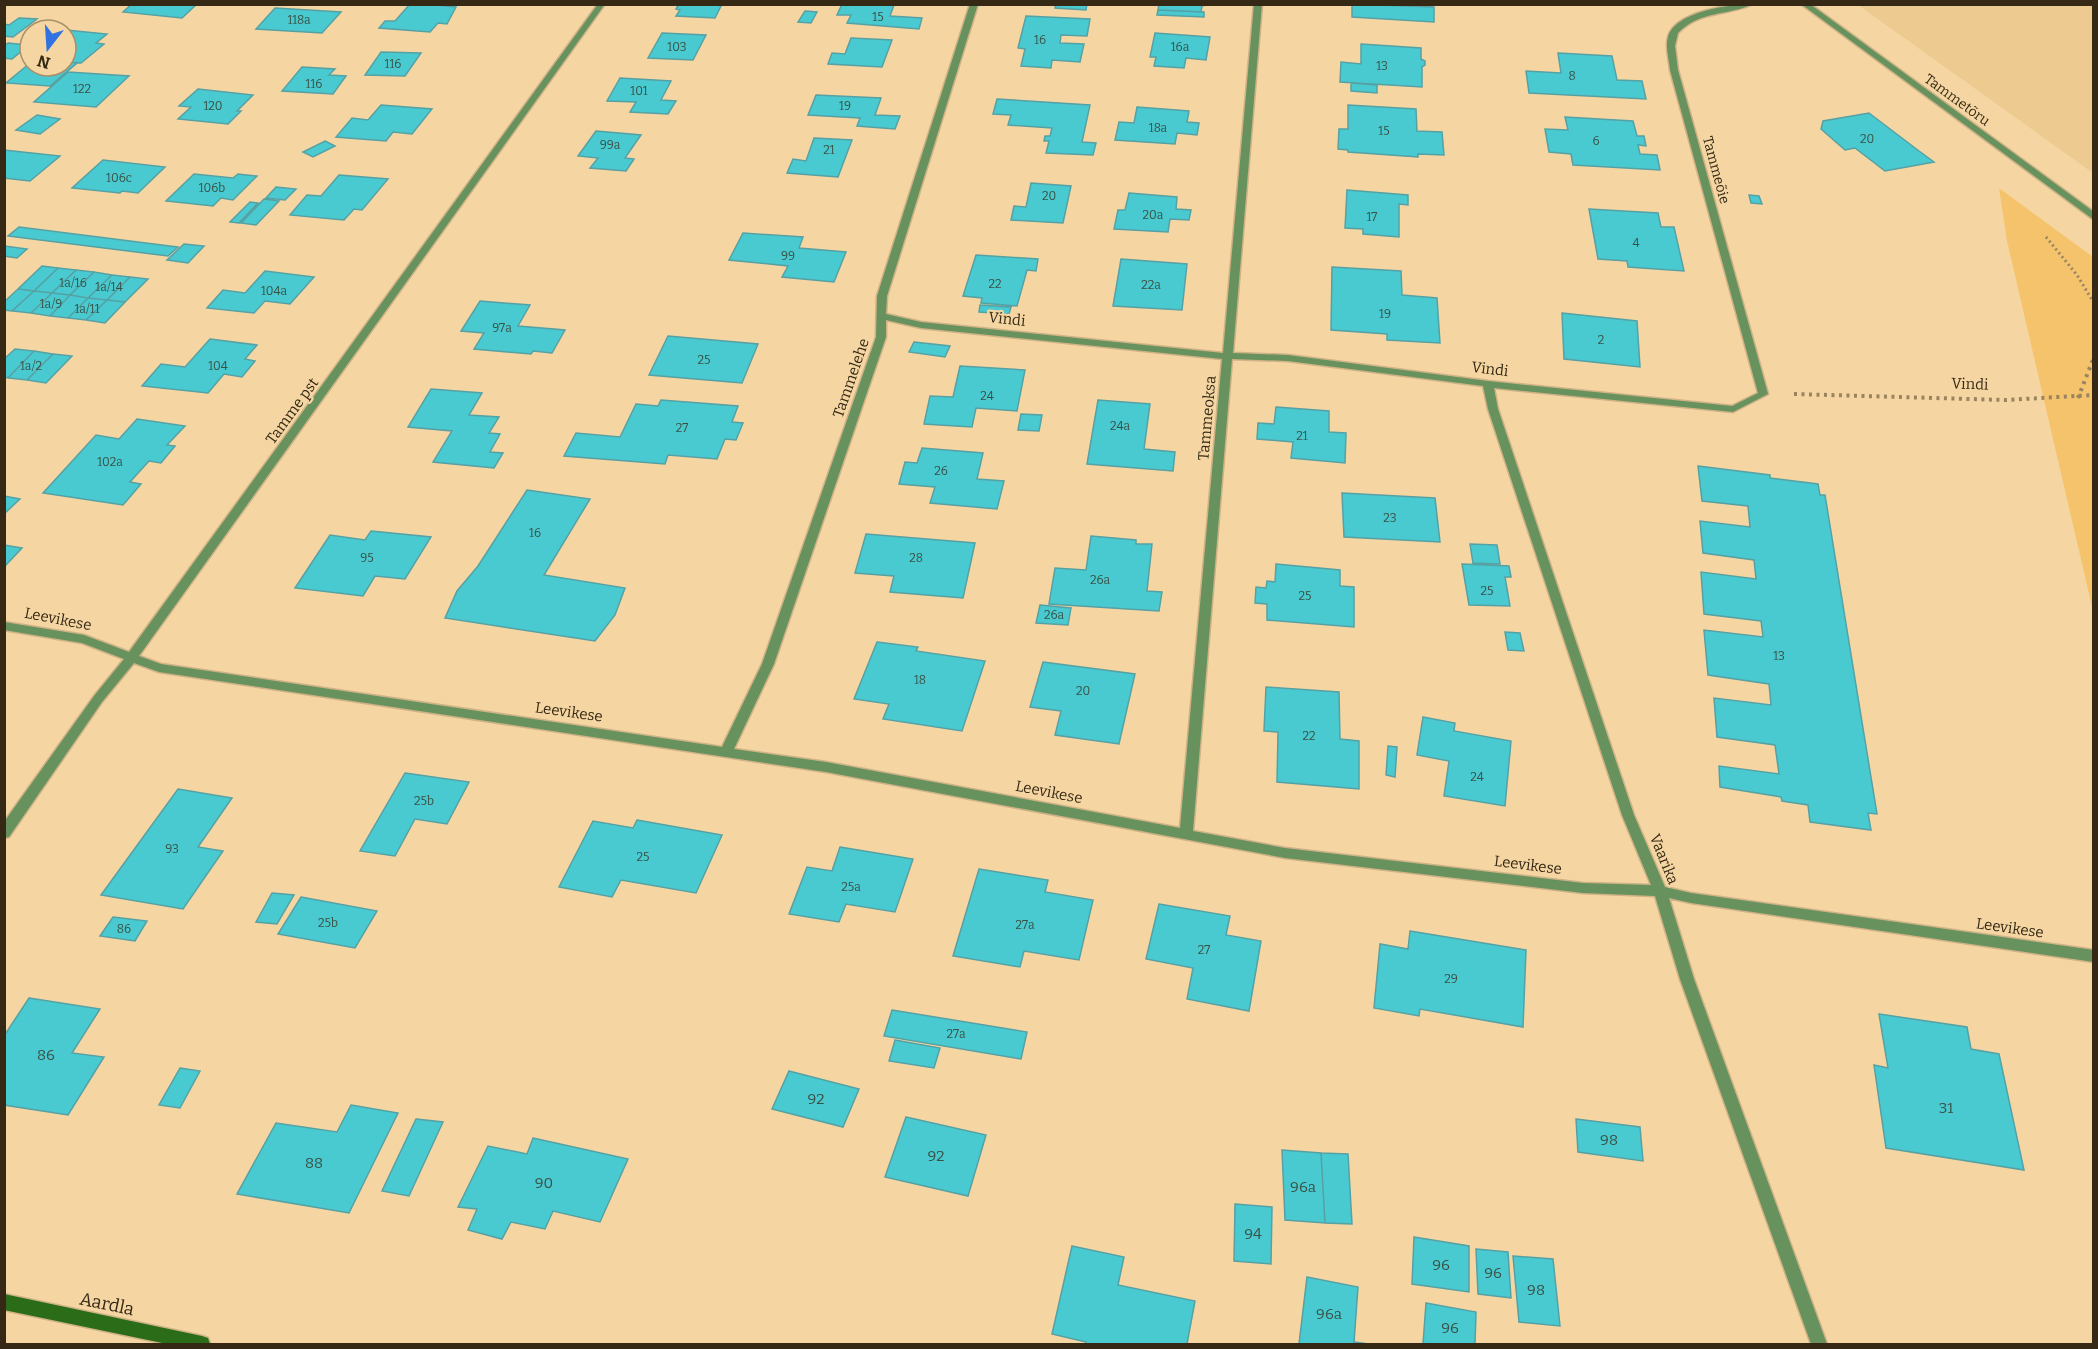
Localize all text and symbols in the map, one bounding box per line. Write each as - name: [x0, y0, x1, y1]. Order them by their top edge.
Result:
- house number: 15: [872, 10, 884, 24]
- house number: 118a: [287, 13, 311, 27]
- north arrow: [18, 18, 78, 78]
- house number: 16: [1034, 33, 1046, 47]
- house number: 103: [667, 40, 687, 54]
- house number: 16a: [1171, 40, 1190, 54]
- text: N: [35, 51, 52, 73]
- house number: 116: [385, 57, 401, 71]
- house number: 13: [1376, 59, 1388, 73]
- house number: 8: [1568, 69, 1576, 83]
- street label: Tammetõru: [1921, 70, 1993, 130]
- house number: 116: [306, 77, 322, 91]
- house number: 122: [73, 82, 91, 96]
- house number: 101: [630, 84, 648, 98]
- house number: 120: [203, 99, 223, 113]
- house number: 19: [839, 99, 851, 113]
- house number: 18a: [1149, 121, 1168, 135]
- house number: 15: [1378, 124, 1390, 138]
- house number: 20: [1860, 132, 1874, 146]
- house number: 6: [1592, 134, 1600, 148]
- street label: Tammeõie: [1699, 134, 1733, 206]
- house number: 99a: [600, 138, 621, 152]
- house number: 21: [823, 143, 835, 157]
- house number: 106c: [106, 171, 132, 185]
- house number: 106b: [199, 181, 225, 195]
- house number: 20: [1042, 189, 1056, 203]
- house number: 20a: [1143, 208, 1164, 222]
- house number: 17: [1367, 210, 1377, 224]
- house number: 4: [1632, 236, 1640, 250]
- house number: 99: [781, 249, 795, 263]
- house number: 1a/16: [59, 276, 87, 290]
- house number: 22: [988, 277, 1002, 291]
- house number: 22a: [1141, 278, 1161, 292]
- house number: 1a/14: [95, 280, 123, 294]
- house number: 104a: [261, 284, 288, 298]
- house number: 1a/9: [40, 297, 62, 311]
- house number: 1a/11: [74, 302, 100, 316]
- house number: 19: [1379, 307, 1391, 321]
- street label: Vindi: [988, 308, 1027, 330]
- house number: 97a: [492, 321, 512, 335]
- house number: 2: [1598, 333, 1604, 347]
- street label: Tammelehe: [829, 336, 873, 420]
- house number: 25: [698, 353, 710, 367]
- street label: Vindi: [1471, 358, 1510, 380]
- house number: 1a/2: [20, 359, 42, 373]
- house number: 104: [208, 359, 228, 373]
- street label: Tamme pst: [262, 374, 322, 448]
- street label: Vindi: [1951, 374, 1989, 394]
- street label: Tammeoksa: [1194, 375, 1220, 461]
- house number: 24: [980, 389, 994, 403]
- house number: 24a: [1110, 419, 1130, 433]
- house number: 27: [676, 421, 688, 435]
- house number: 21: [1296, 429, 1308, 443]
- house number: 102a: [97, 455, 123, 469]
- house number: 26: [934, 464, 948, 478]
- house number: 23: [1383, 511, 1397, 525]
- house number: 16: [529, 526, 541, 540]
- house number: 95: [360, 551, 374, 565]
- house number: 28: [909, 551, 923, 565]
- house number: 26a: [1090, 573, 1111, 587]
- house number: 25: [1481, 584, 1493, 598]
- house number: 25: [1299, 589, 1311, 603]
- street label: Leevikese: [23, 604, 93, 634]
- house number: 26a: [1044, 608, 1065, 622]
- house number: 13: [1773, 649, 1785, 663]
- house number: 18: [914, 673, 926, 687]
- house number: 20: [1076, 684, 1090, 698]
- street label: Leevikese: [534, 698, 604, 726]
- house number: 22: [1302, 729, 1316, 743]
- house number: 24: [1470, 770, 1484, 784]
- street label: Leevikese: [1014, 777, 1084, 807]
- house number: 25b: [414, 794, 434, 808]
- street label: Vaarika: [1646, 831, 1682, 887]
- house number: 93: [165, 842, 179, 856]
- house number: 25: [637, 850, 649, 864]
- street label: Leevikese: [1493, 852, 1563, 878]
- house number: 25a: [841, 880, 861, 894]
- street label: Leevikese: [1975, 914, 2045, 942]
- house number: 25b: [318, 916, 338, 930]
- house number: 27a: [1016, 918, 1035, 932]
- house number: 86: [117, 922, 131, 936]
- house number: 27: [1198, 943, 1210, 957]
- house number: 29: [1444, 972, 1458, 986]
- house number: 27a: [947, 1027, 966, 1041]
- house number: 86: [37, 1046, 55, 1064]
- house number: 92: [808, 1090, 824, 1108]
- house number: 31: [1939, 1099, 1953, 1117]
- house number: 98: [1600, 1131, 1618, 1149]
- house number: 92: [928, 1147, 944, 1165]
- house number: 88: [305, 1154, 323, 1172]
- house number: 90: [535, 1174, 553, 1192]
- house number: 96a: [1290, 1178, 1316, 1196]
- house number: 94: [1244, 1225, 1262, 1243]
- house number: 96: [1432, 1256, 1450, 1274]
- house number: 96: [1484, 1264, 1502, 1282]
- house number: 98: [1527, 1281, 1545, 1299]
- street label: Aardla: [78, 1288, 136, 1321]
- house number: 96a: [1316, 1305, 1342, 1323]
- house number: 96: [1441, 1319, 1459, 1337]

